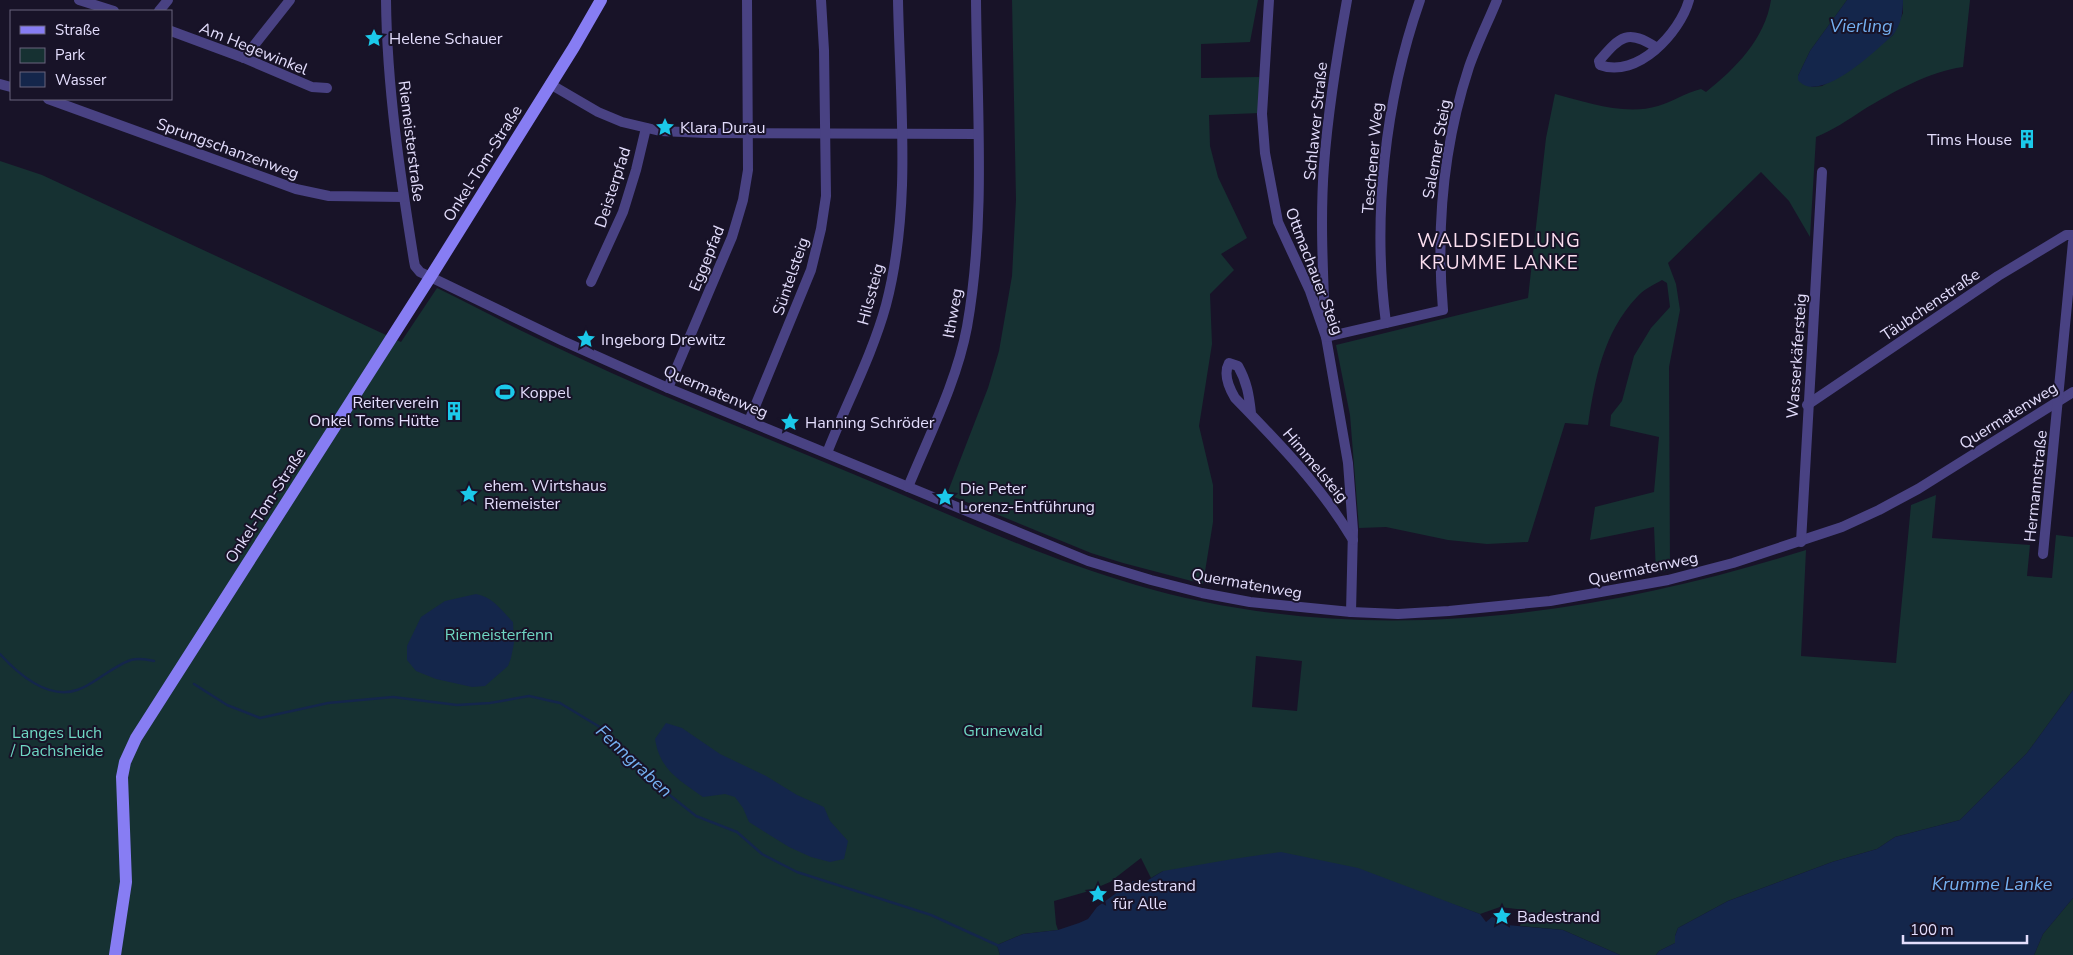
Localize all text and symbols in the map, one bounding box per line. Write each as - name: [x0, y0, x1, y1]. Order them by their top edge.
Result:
- legend: [10, 10, 172, 100]
- water label: Vierling: [1830, 14, 1892, 38]
- street label: Am Hegewinkel: [196, 17, 311, 81]
- text: Straße: [55, 20, 100, 40]
- place icon: Helene Schauer: [363, 27, 385, 49]
- place label: Helene Schauer: [389, 28, 503, 50]
- text: Park: [55, 45, 85, 65]
- street label: Schlawer Straße: [1299, 61, 1333, 181]
- text: Wasser: [55, 70, 107, 90]
- street label: Riemeisterstraße: [393, 79, 429, 203]
- street label: Salemer Steig: [1417, 98, 1457, 201]
- street label: Onkel-Tom-Straße: [438, 101, 528, 226]
- street label: Teschener Weg: [1357, 102, 1389, 215]
- street label: Sprungschanzenweg: [153, 113, 302, 185]
- place icon: Klara Durau: [654, 116, 676, 138]
- place label: Klara Durau: [680, 117, 765, 139]
- building icon: Tims House: [2016, 128, 2038, 150]
- place label: Tims House: [1927, 129, 2012, 151]
- street label: Deisterpfad: [590, 144, 636, 231]
- street label: Ottmachauer Steig: [1280, 205, 1348, 338]
- street label: Eggepfad: [684, 222, 730, 294]
- district label: WALDSIEDLUNG KRUMME LANKE: [1417, 228, 1581, 276]
- street label: Süntelsteig: [767, 234, 815, 318]
- street label: Hilssteig: [852, 261, 890, 328]
- street label: Täubchenstraße: [1877, 264, 1984, 346]
- street label: Ithweg: [938, 287, 968, 340]
- street label: Wasserkäfersteig: [1782, 293, 1812, 419]
- place icon: Ingeborg Drewitz: [575, 328, 597, 350]
- place label: Ingeborg Drewitz: [601, 329, 726, 351]
- street label: Quermatenweg: [660, 360, 771, 424]
- street label: Quermatenweg: [1955, 377, 2062, 455]
- sports icon: Koppel: [494, 381, 516, 403]
- place label: Koppel: [520, 382, 571, 404]
- place label: Reiterverein Onkel Toms Hütte: [309, 392, 439, 432]
- building icon: Reiterverein Onkel Toms Hütte: [443, 400, 465, 422]
- place icon: Hanning Schröder: [779, 411, 801, 433]
- place label: Hanning Schröder: [805, 412, 935, 434]
- street label: Himmelsteig: [1278, 424, 1353, 508]
- street label: Hermannstraße: [2019, 429, 2053, 543]
- street label: Onkel-Tom-Straße: [220, 443, 311, 568]
- place label: ehem. Wirtshaus Riemeister: [484, 475, 607, 515]
- place label: Die Peter Lorenz-Entführung: [960, 478, 1095, 518]
- place icon: ehem. Wirtshaus Riemeister: [458, 483, 480, 505]
- place icon: Die Peter Lorenz-Entführung: [934, 486, 956, 508]
- street label: Quermatenweg: [1586, 547, 1700, 591]
- street label: Quermatenweg: [1190, 563, 1304, 605]
- park label: Riemeisterfenn: [445, 624, 553, 646]
- water label: Fenngraben: [591, 719, 677, 803]
- park label: Grunewald: [963, 720, 1043, 742]
- park label: Langes Luch / Dachsheide: [10, 722, 103, 762]
- water label: Krumme Lanke: [1932, 872, 2053, 896]
- place label: Badestrand für Alle: [1113, 875, 1196, 915]
- place icon: Badestrand für Alle: [1087, 883, 1109, 905]
- place icon: Badestrand: [1491, 905, 1513, 927]
- place label: Badestrand: [1517, 906, 1600, 928]
- scale bar: [1903, 912, 2027, 944]
- text: 100 m: [1910, 920, 1954, 940]

